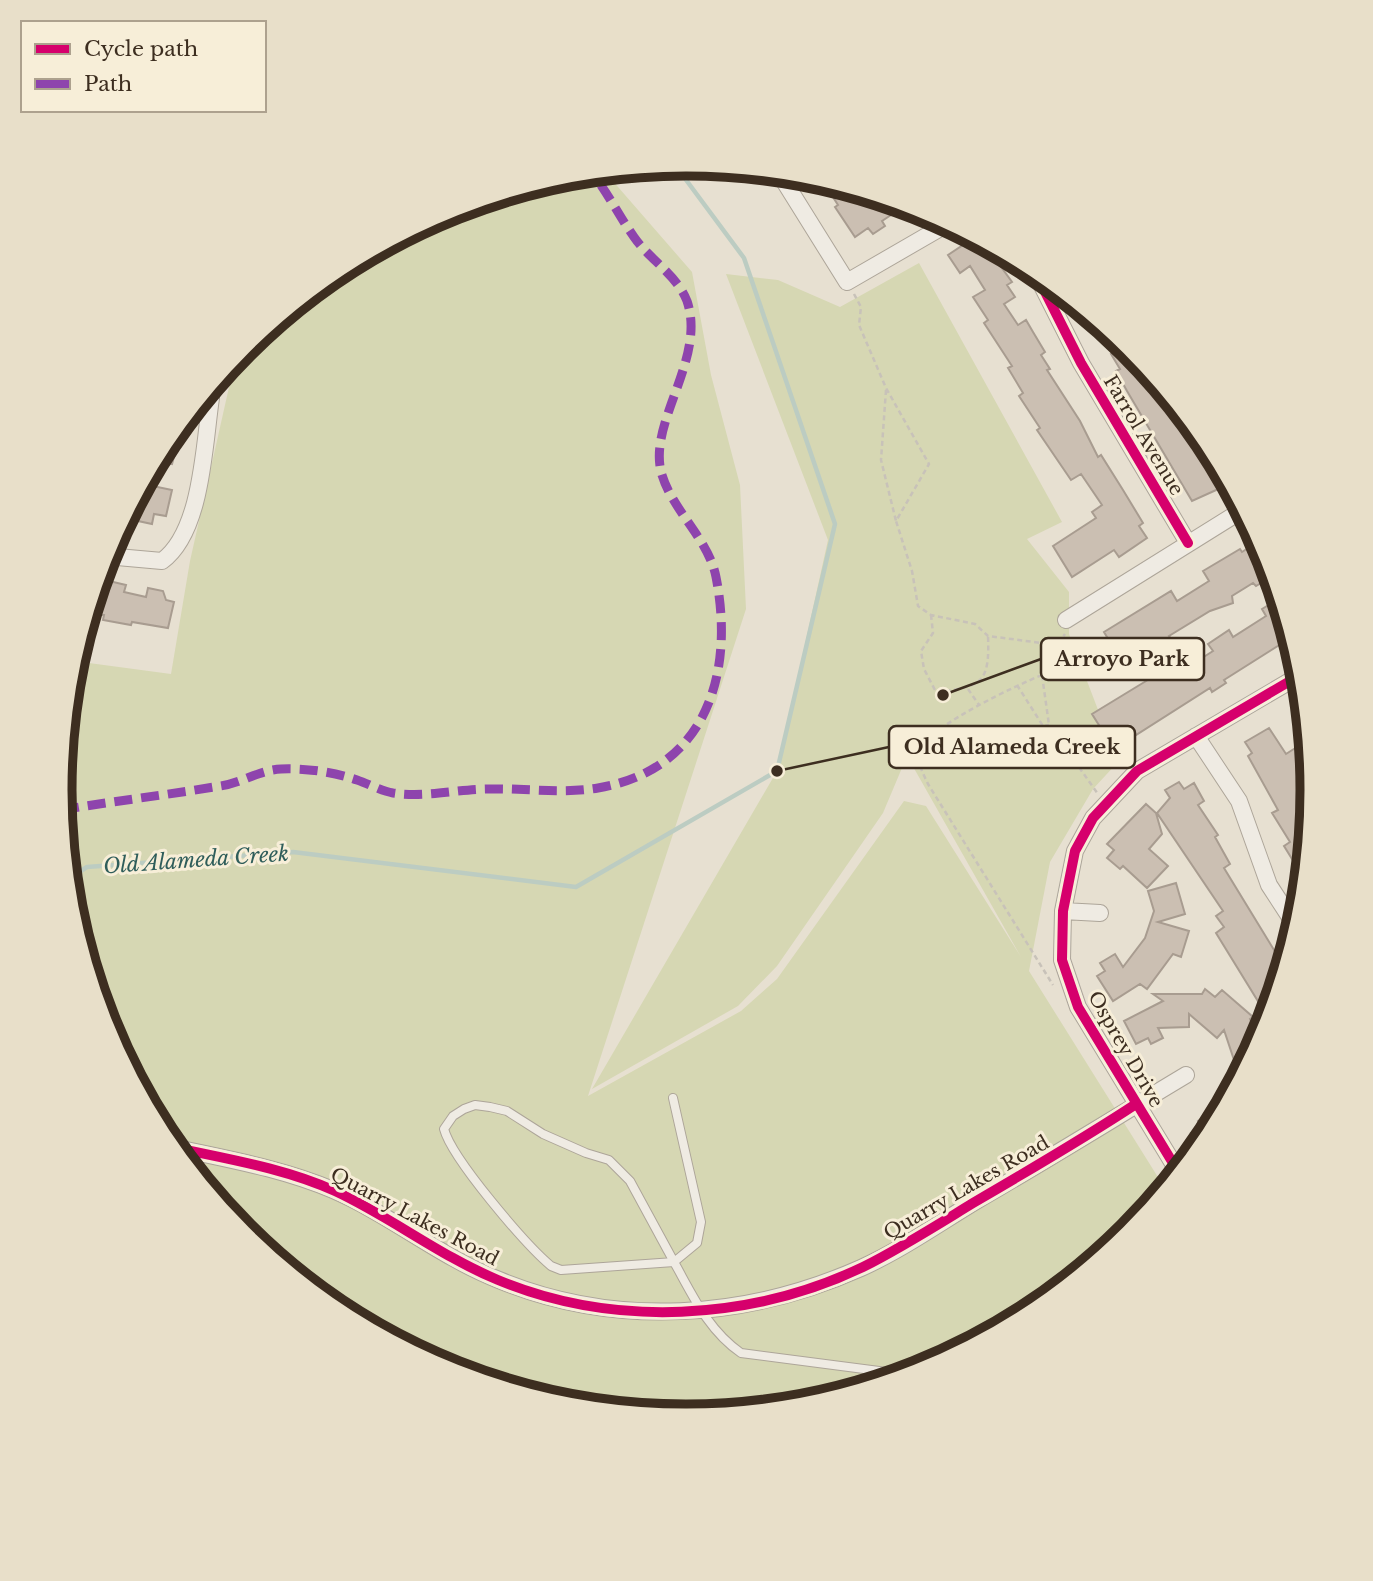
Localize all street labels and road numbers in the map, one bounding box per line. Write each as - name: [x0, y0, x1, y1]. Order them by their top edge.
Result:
- street label: Farrol Avenue: [1099, 371, 1188, 500]
- street label: Osprey Drive: [1083, 987, 1168, 1111]
- street label: Quarry Lakes Road: [879, 1131, 1053, 1244]
- street label: Quarry Lakes Road: [327, 1162, 503, 1271]

